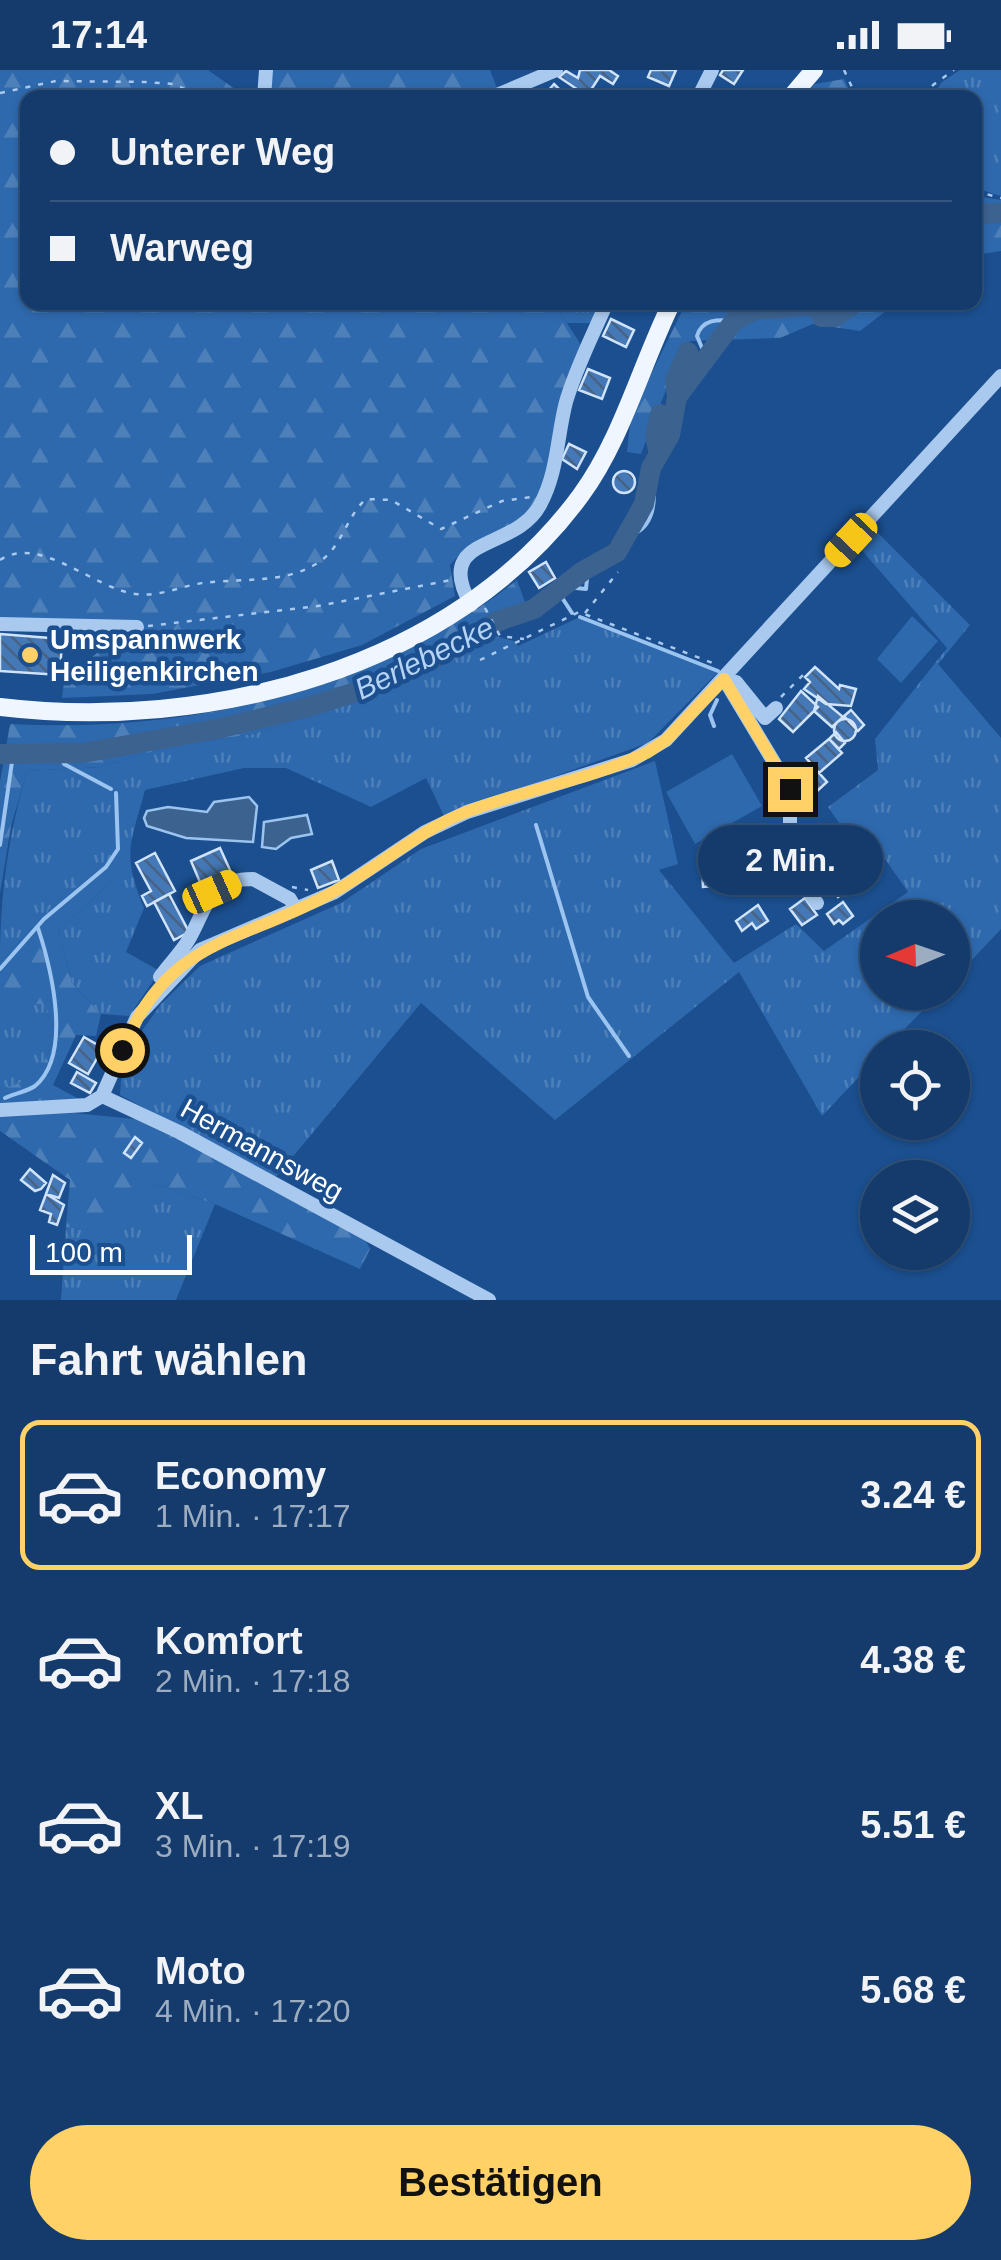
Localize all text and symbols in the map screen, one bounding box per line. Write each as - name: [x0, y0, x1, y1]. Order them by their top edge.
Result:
- text: 17:14: [50, 14, 147, 56]
- text: Unterer Weg: [110, 131, 335, 173]
- text: Warweg: [110, 227, 254, 269]
- car: [820, 508, 882, 572]
- water label: Berlebecke: [349, 610, 499, 706]
- place label: Umspannwerk Heiligenkirchen: [50, 624, 259, 687]
- marker: Umspannwerk Heiligenkirchen: [19, 644, 41, 666]
- route end: [768, 767, 813, 812]
- callout: 2 Min.: [698, 824, 882, 894]
- text: 2 Min.: [745, 842, 836, 878]
- car: [178, 866, 246, 918]
- north arrow: [860, 900, 970, 1010]
- map controls: [860, 900, 970, 1270]
- route start: [100, 1028, 145, 1073]
- button: locate: [860, 1030, 970, 1140]
- street label: Hermannsweg: [176, 1093, 348, 1207]
- button: layers: [860, 1160, 970, 1270]
- scale bar: [30, 1230, 192, 1274]
- text: 100 m: [45, 1237, 123, 1268]
- text: Fahrt wählen: [30, 1334, 308, 1385]
- icon: car: [35, 1450, 125, 1540]
- text: Economy: [155, 1455, 326, 1497]
- text: 3.24 €: [860, 1474, 966, 1516]
- text: 1 Min. · 17:17: [155, 1498, 351, 1534]
- icon: car: [35, 1615, 125, 1705]
- text: Komfort: [155, 1620, 303, 1662]
- text: 4.38 €: [860, 1639, 966, 1681]
- text: 2 Min. · 17:18: [155, 1663, 351, 1699]
- icon: car: [35, 1780, 125, 1870]
- text: XL: [155, 1785, 204, 1827]
- text: 5.51 €: [860, 1804, 966, 1846]
- text: 3 Min. · 17:19: [155, 1828, 351, 1864]
- icon: car: [35, 1945, 125, 2035]
- text: Moto: [155, 1950, 246, 1992]
- text: 5.68 €: [860, 1969, 966, 2011]
- text: 4 Min. · 17:20: [155, 1993, 351, 2029]
- button: Bestätigen: [30, 2125, 971, 2240]

